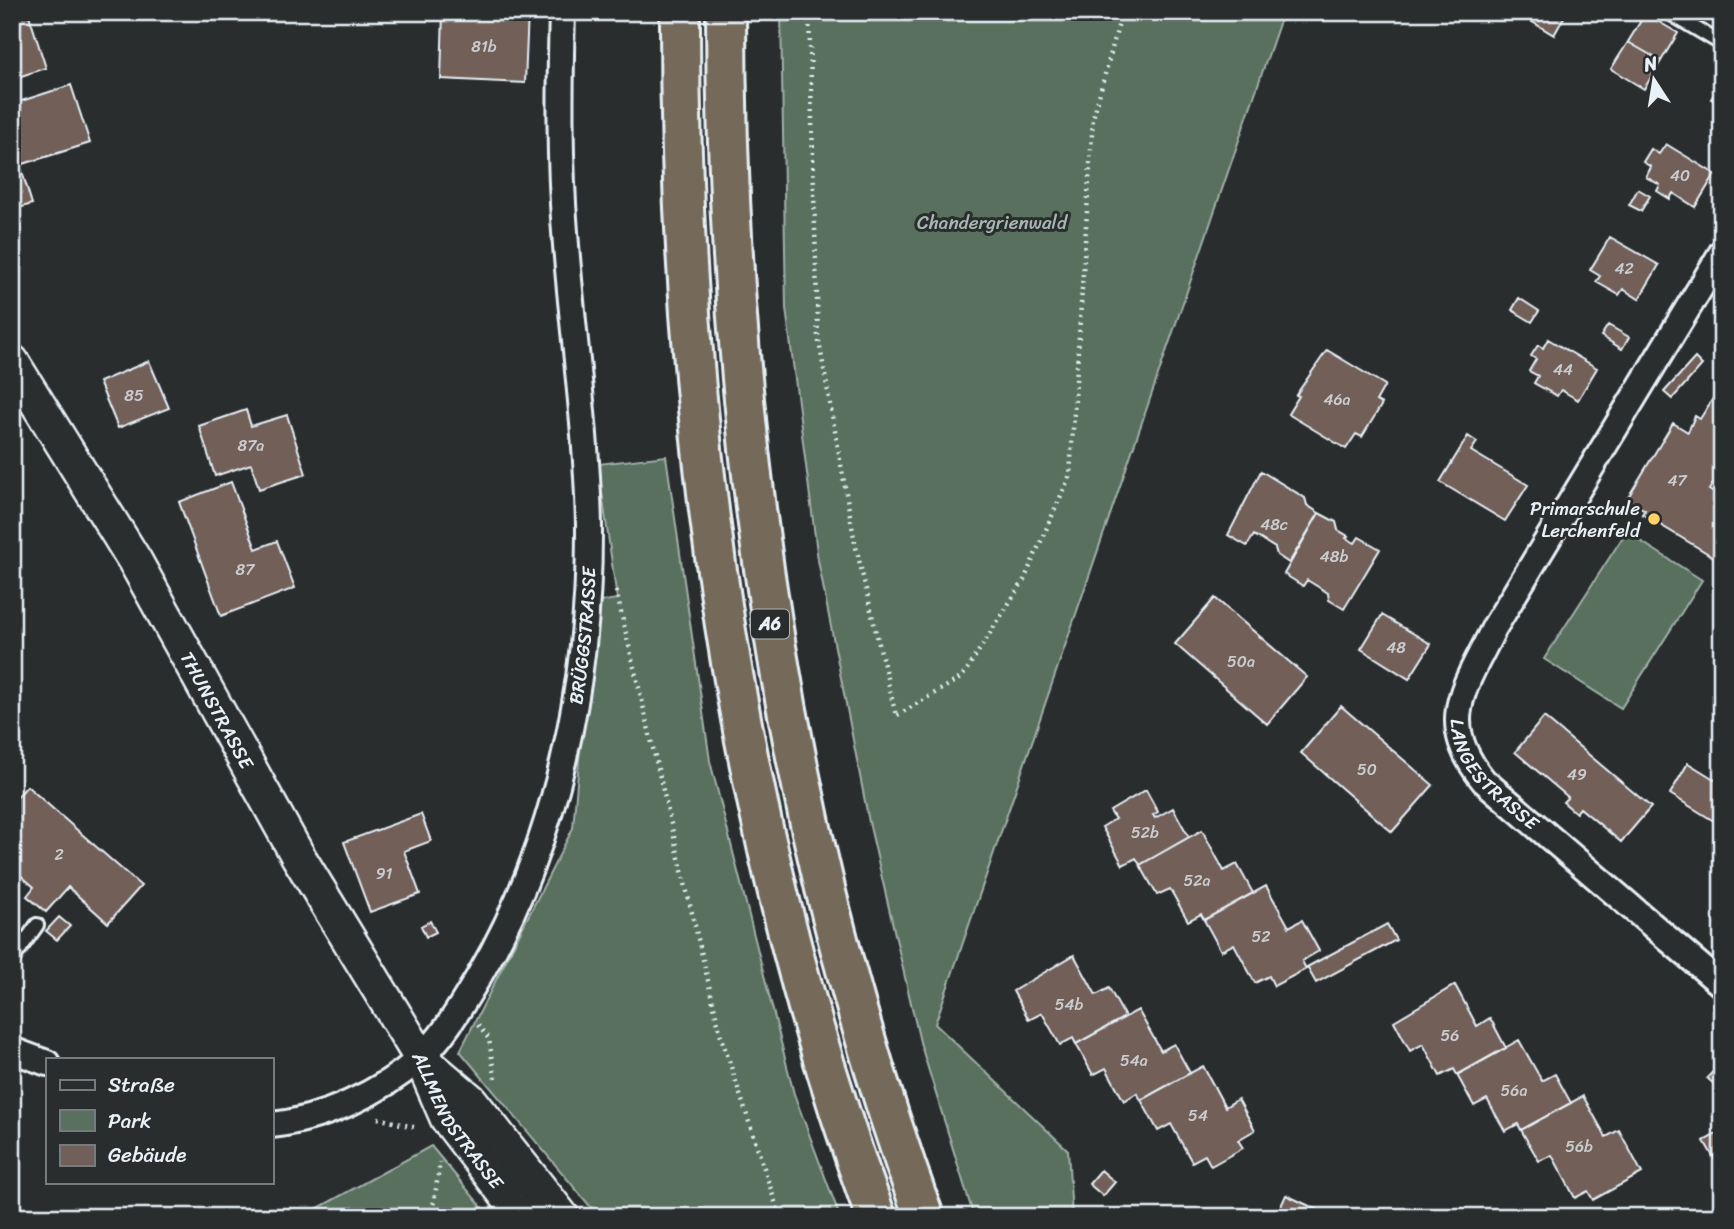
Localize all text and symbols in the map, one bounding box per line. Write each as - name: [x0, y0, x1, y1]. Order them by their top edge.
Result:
- house number: 81b: [471, 32, 497, 61]
- north arrow: [1618, 46, 1688, 116]
- text: N: [1640, 46, 1661, 82]
- house number: 40: [1670, 161, 1690, 190]
- park label: Chandergrienwald: [917, 206, 1069, 239]
- house number: 42: [1614, 254, 1634, 283]
- house number: 44: [1553, 355, 1573, 384]
- house number: 85: [124, 381, 144, 410]
- house number: 46a: [1323, 385, 1351, 414]
- house number: 87a: [238, 431, 264, 460]
- house number: 47: [1667, 466, 1687, 495]
- place label: Primarschule Lerchenfeld: [1530, 492, 1642, 547]
- house number: 48c: [1260, 510, 1288, 539]
- marker: Primarschule Lerchenfeld: [1646, 511, 1662, 527]
- house number: 48b: [1320, 542, 1348, 571]
- house number: 87: [236, 555, 255, 584]
- street label: BRÜGGSTRASSE: [559, 565, 606, 707]
- road number: A6: [751, 610, 789, 638]
- house number: 48: [1386, 633, 1406, 662]
- street label: THUNSTRASSE: [171, 645, 263, 776]
- house number: 50a: [1227, 647, 1255, 676]
- street label: LANGESTRASSE: [1441, 718, 1547, 839]
- house number: 50: [1357, 755, 1377, 784]
- house number: 49: [1567, 760, 1587, 789]
- house number: 52b: [1131, 818, 1159, 847]
- house number: 2: [54, 840, 64, 869]
- house number: 91: [376, 859, 392, 888]
- house number: 52a: [1183, 866, 1211, 895]
- house number: 52: [1251, 922, 1271, 951]
- house number: 54b: [1055, 990, 1083, 1019]
- house number: 56: [1441, 1021, 1459, 1050]
- street label: ALLMENDSTRASSE: [403, 1043, 513, 1198]
- house number: 54a: [1120, 1046, 1148, 1075]
- legend: [46, 1058, 273, 1184]
- text: Straße: [108, 1066, 175, 1104]
- house number: 56a: [1501, 1076, 1527, 1105]
- house number: 54: [1188, 1101, 1208, 1130]
- text: Park: [108, 1102, 151, 1140]
- house number: 56b: [1565, 1132, 1593, 1161]
- text: Gebäude: [108, 1136, 186, 1174]

